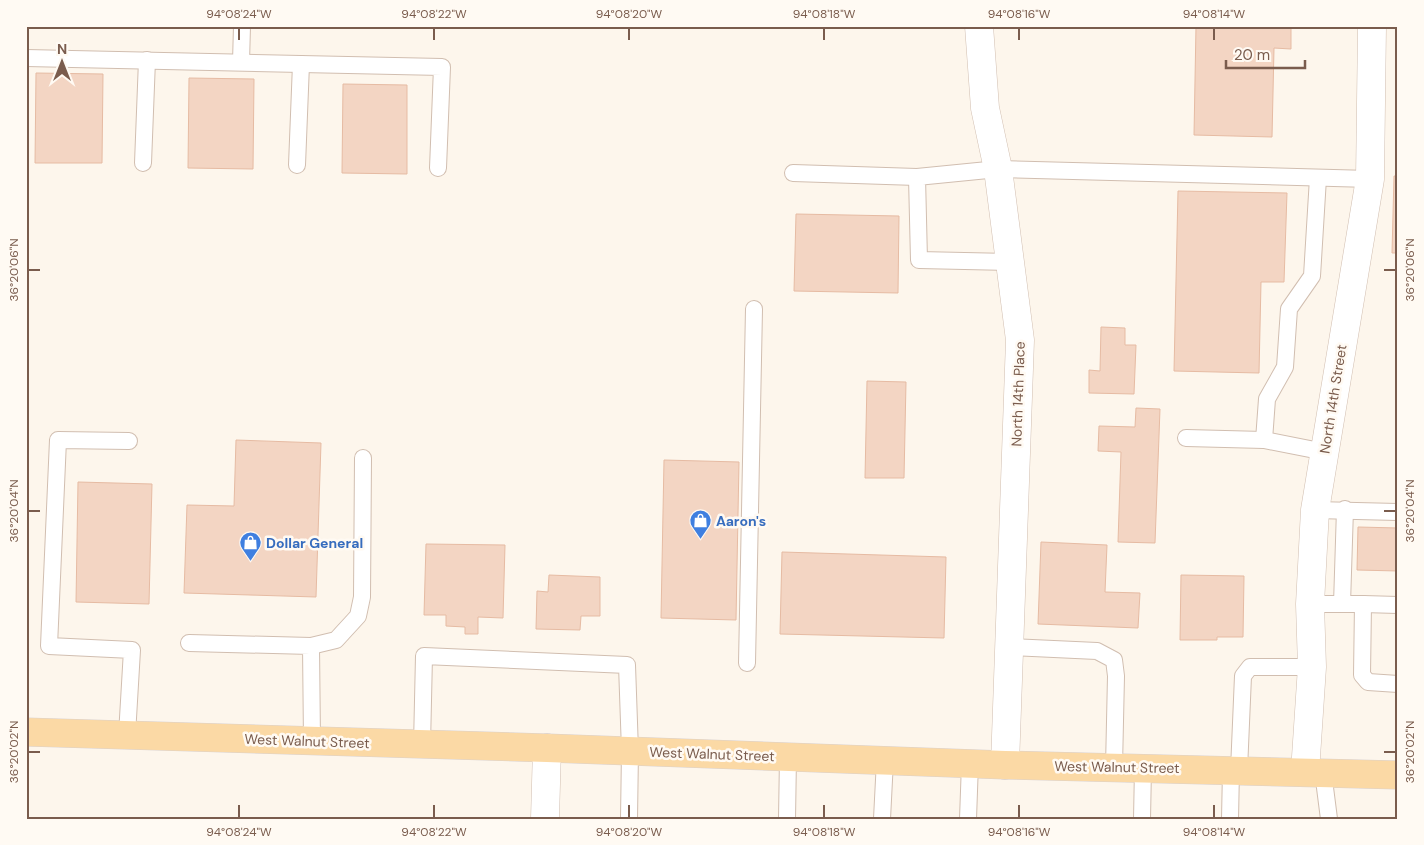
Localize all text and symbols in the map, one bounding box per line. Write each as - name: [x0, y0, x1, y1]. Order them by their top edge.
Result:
- text: 94°08'24"W: [206, 6, 272, 22]
- text: 94°08'22"W: [401, 6, 467, 22]
- text: 94°08'20"W: [596, 6, 663, 22]
- text: 94°08'18"W: [793, 6, 856, 22]
- text: 94°08'16"W: [988, 6, 1051, 22]
- text: 94°08'14"W: [1183, 6, 1246, 22]
- north arrow: [38, 38, 88, 88]
- scale bar: [1226, 38, 1305, 70]
- text: N: [57, 40, 67, 58]
- text: 20 m: [1234, 45, 1270, 65]
- text: 36°20'06"N: [6, 238, 22, 302]
- text: 36°20'06"N: [1402, 238, 1418, 302]
- street label: North 14th Place: [1007, 341, 1029, 447]
- street label: North 14th Street: [1315, 343, 1351, 455]
- text: 36°20'04"N: [6, 480, 22, 542]
- text: 36°20'04"N: [1402, 480, 1418, 542]
- shop icon: Aaron's: [688, 509, 712, 540]
- place label: Aaron's: [716, 512, 766, 530]
- shop icon: Dollar General: [238, 531, 262, 562]
- place label: Dollar General: [266, 534, 363, 552]
- text: 36°20'02"N: [6, 721, 22, 783]
- text: 36°20'02"N: [1402, 721, 1418, 783]
- street label: West Walnut Street: [244, 730, 370, 752]
- street label: West Walnut Street: [649, 743, 775, 765]
- street label: West Walnut Street: [1054, 757, 1180, 777]
- text: 94°08'24"W: [206, 824, 272, 840]
- text: 94°08'22"W: [401, 824, 467, 840]
- text: 94°08'20"W: [596, 824, 663, 840]
- text: 94°08'18"W: [793, 824, 856, 840]
- text: 94°08'16"W: [988, 824, 1051, 840]
- text: 94°08'14"W: [1183, 824, 1246, 840]

